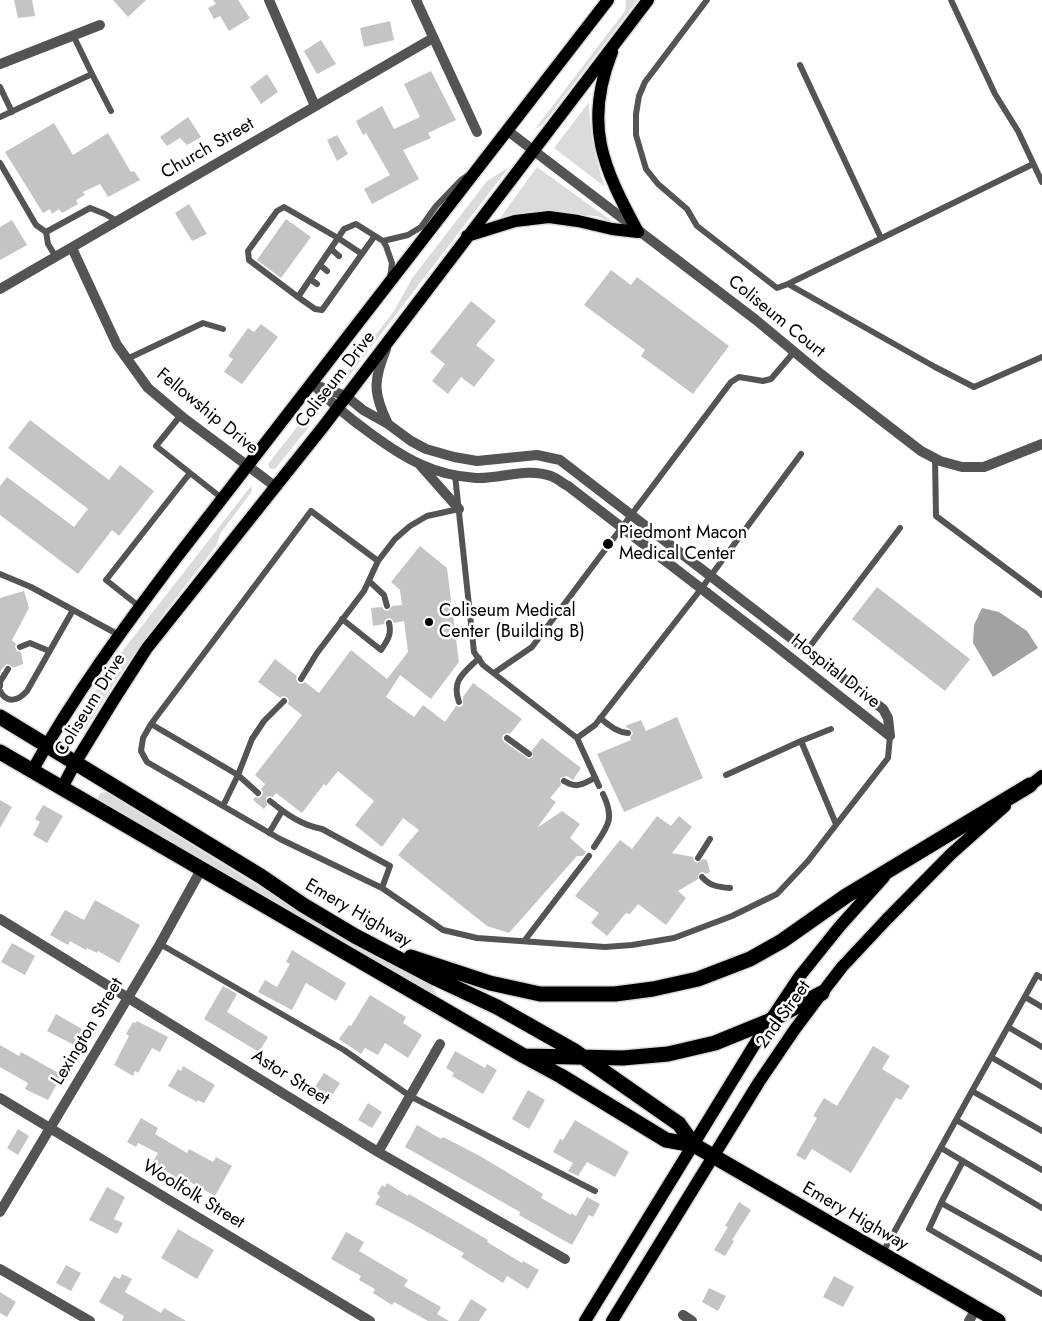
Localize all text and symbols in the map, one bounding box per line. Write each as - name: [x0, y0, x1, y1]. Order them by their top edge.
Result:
- street label: Church Street: [158, 114, 258, 184]
- street label: Coliseum Court: [723, 271, 829, 363]
- street label: Coliseum Drive: [292, 327, 380, 433]
- street label: Fellowship Drive: [152, 364, 262, 460]
- place label: Piedmont Macon Medical Center: [619, 523, 747, 566]
- marker: Piedmont Macon Medical Center: [601, 537, 615, 551]
- place label: Coliseum Medical Center (Building B): [439, 601, 585, 644]
- marker: Coliseum Medical Center (Building B): [423, 616, 435, 628]
- street label: Hospital Drive: [786, 630, 884, 714]
- street label: Coliseum Drive: [51, 650, 131, 760]
- street label: Emery Highway: [301, 875, 415, 953]
- street label: Lexington Street: [48, 975, 128, 1089]
- street label: 2nd Street: [752, 977, 816, 1053]
- street label: Astor Street: [247, 1046, 333, 1110]
- street label: Woolfolk Street: [138, 1156, 248, 1234]
- street label: Emery Highway: [798, 1178, 912, 1256]

